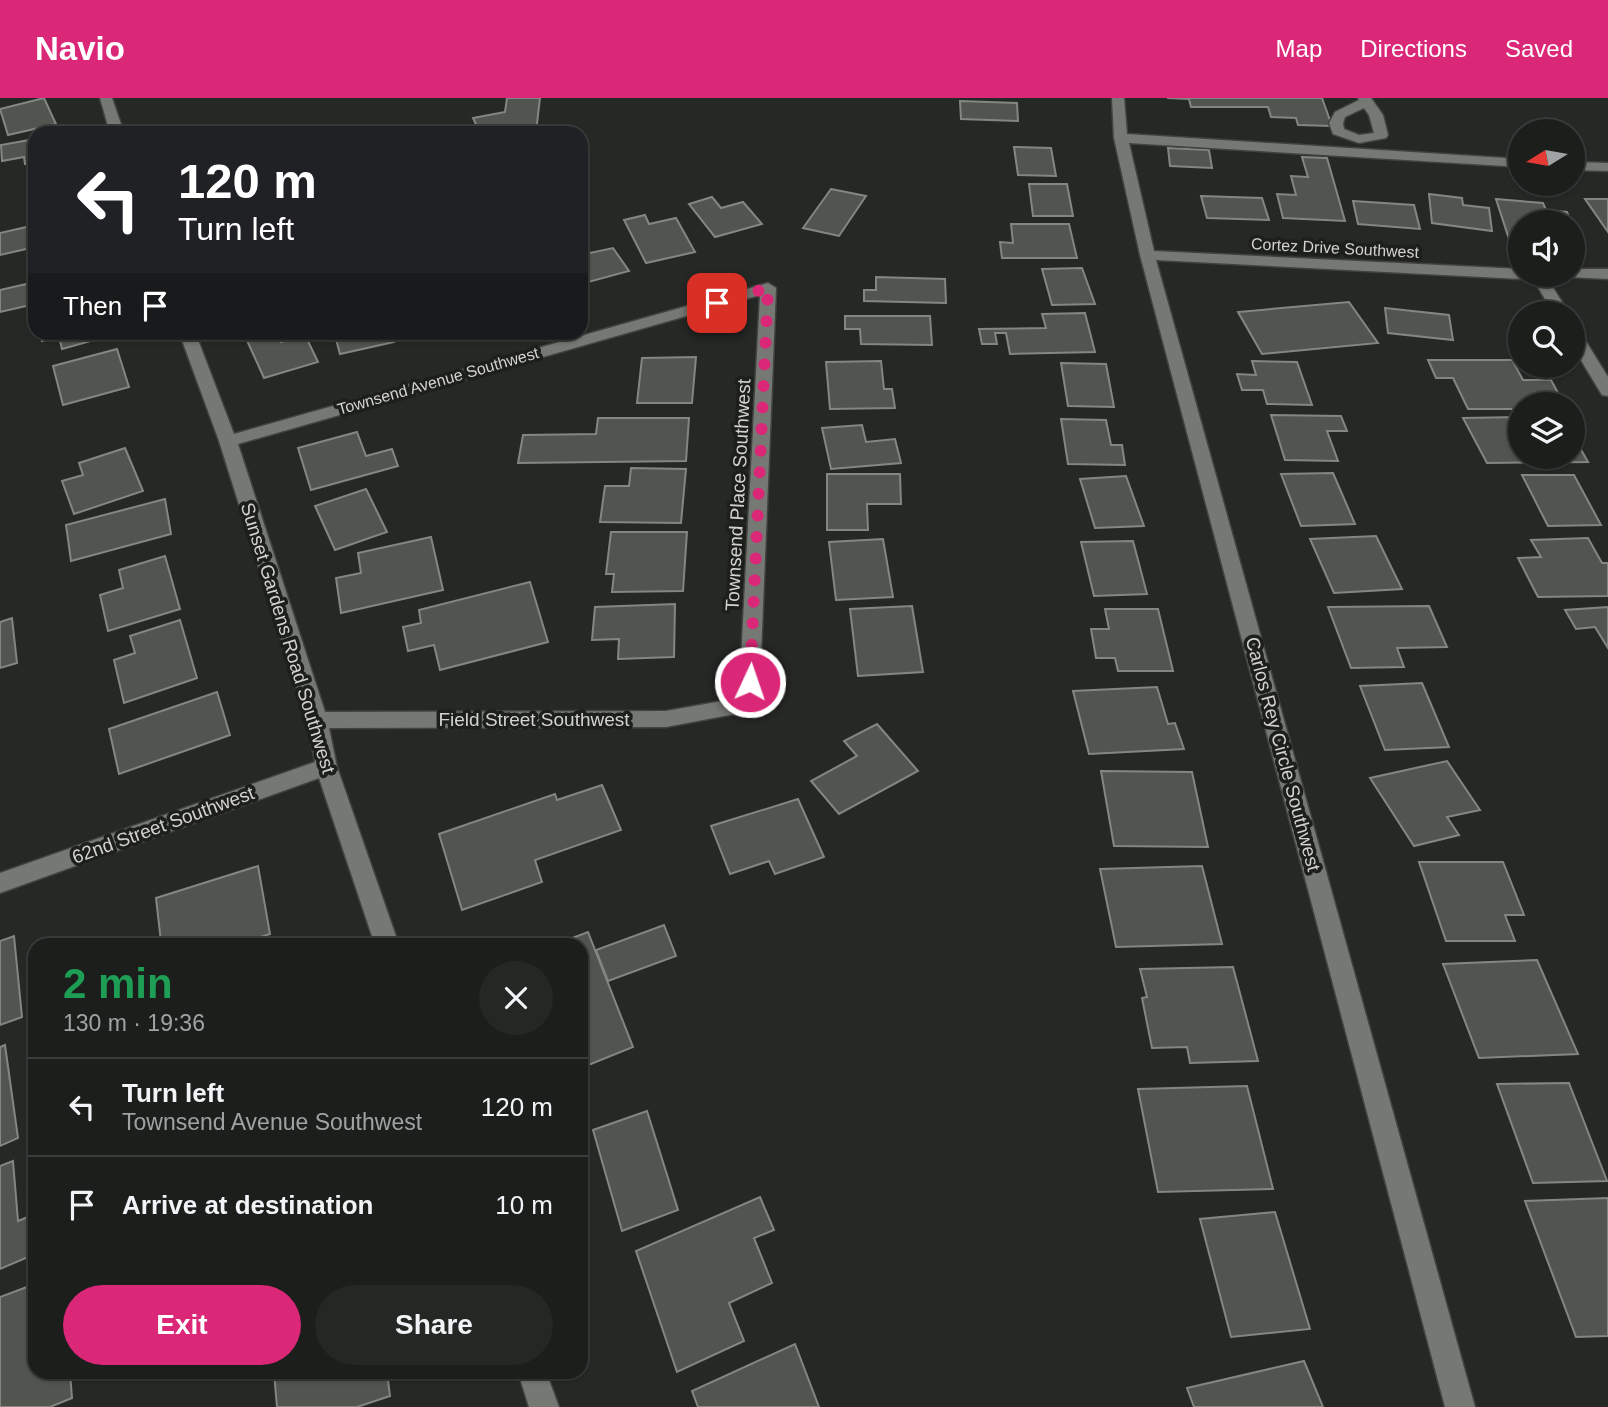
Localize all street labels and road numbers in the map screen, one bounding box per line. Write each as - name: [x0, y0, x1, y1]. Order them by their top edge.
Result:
- street label: Cortez Drive Southwest: [1251, 235, 1420, 261]
- street label: Townsend Avenue Southwest: [335, 344, 541, 418]
- street label: Townsend Place Southwest: [721, 378, 755, 612]
- street label: Sunset Gardens Road Southwest: [237, 500, 339, 777]
- street label: Carlos Rey Circle Southwest: [1242, 634, 1325, 874]
- street label: Field Street Southwest: [438, 709, 630, 730]
- street label: 62nd Street Southwest: [69, 782, 258, 868]

